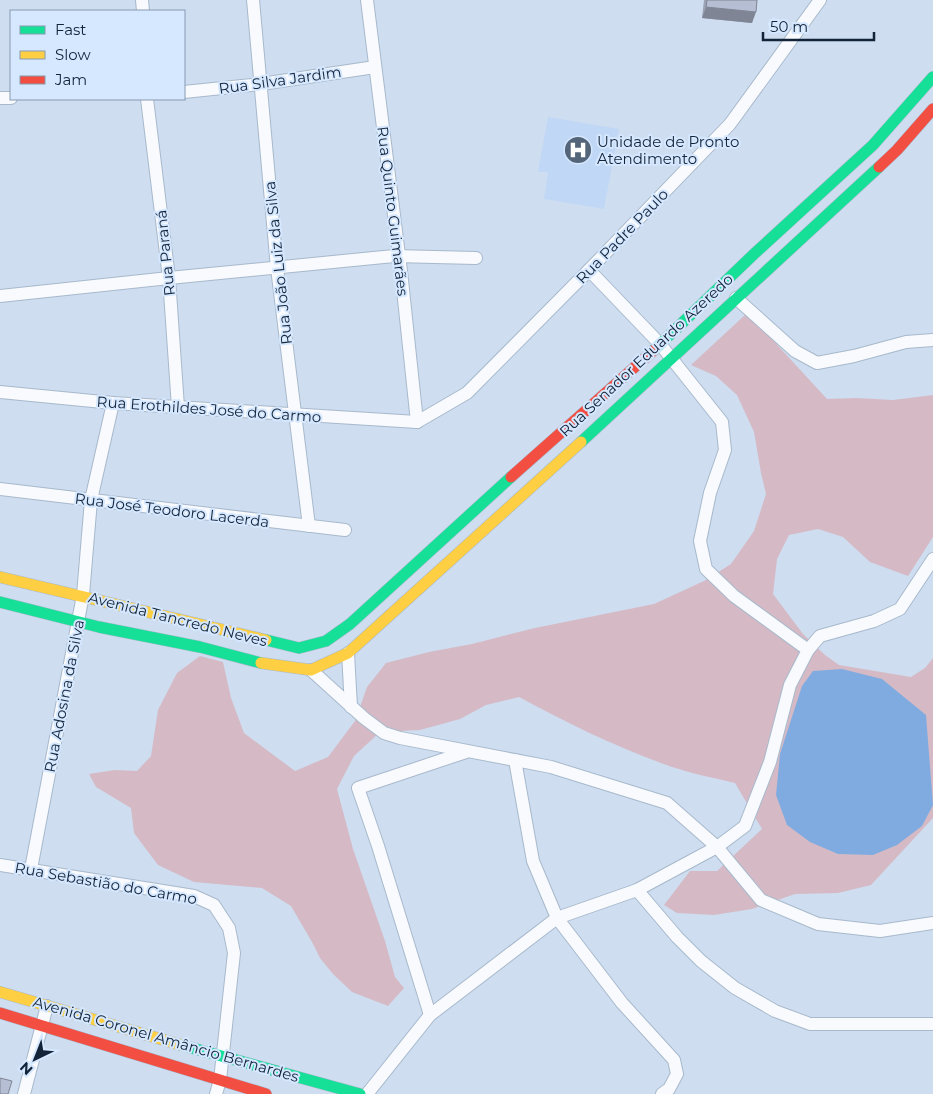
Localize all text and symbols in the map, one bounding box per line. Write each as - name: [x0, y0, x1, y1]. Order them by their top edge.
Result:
- legend: [10, 10, 185, 100]
- scale bar: [763, 10, 874, 42]
- text: 50 m: [770, 17, 808, 36]
- text: Fast: [55, 20, 86, 39]
- text: Slow: [55, 45, 91, 64]
- street label: Rua Silva Jardim: [217, 62, 343, 98]
- text: Jam: [54, 70, 87, 89]
- street label: Rua Quinto Guimarães: [373, 125, 413, 297]
- place label: Unidade de Pronto Atendimento: [597, 132, 739, 168]
- hospital icon: Unidade de Pronto Atendimento: [563, 135, 593, 165]
- street label: Rua João Luiz da Silva: [260, 180, 296, 346]
- street label: Rua Padre Paulo: [572, 184, 672, 288]
- street label: Rua Paraná: [151, 209, 179, 297]
- street label: Rua Senador Eduardo Azeredo: [555, 269, 737, 441]
- street label: Rua Erothildes José do Carmo: [96, 392, 322, 426]
- street label: Rua José Teodoro Lacerda: [74, 489, 270, 531]
- street label: Avenida Tancredo Neves: [87, 588, 269, 650]
- street label: Rua Adosina da Silva: [40, 618, 88, 774]
- street label: Rua Sebastião do Carmo: [13, 858, 199, 908]
- street label: Avenida Coronel Amâncio Bernardes: [31, 992, 301, 1086]
- north arrow: [10, 1034, 60, 1084]
- text: N: [16, 1058, 36, 1079]

